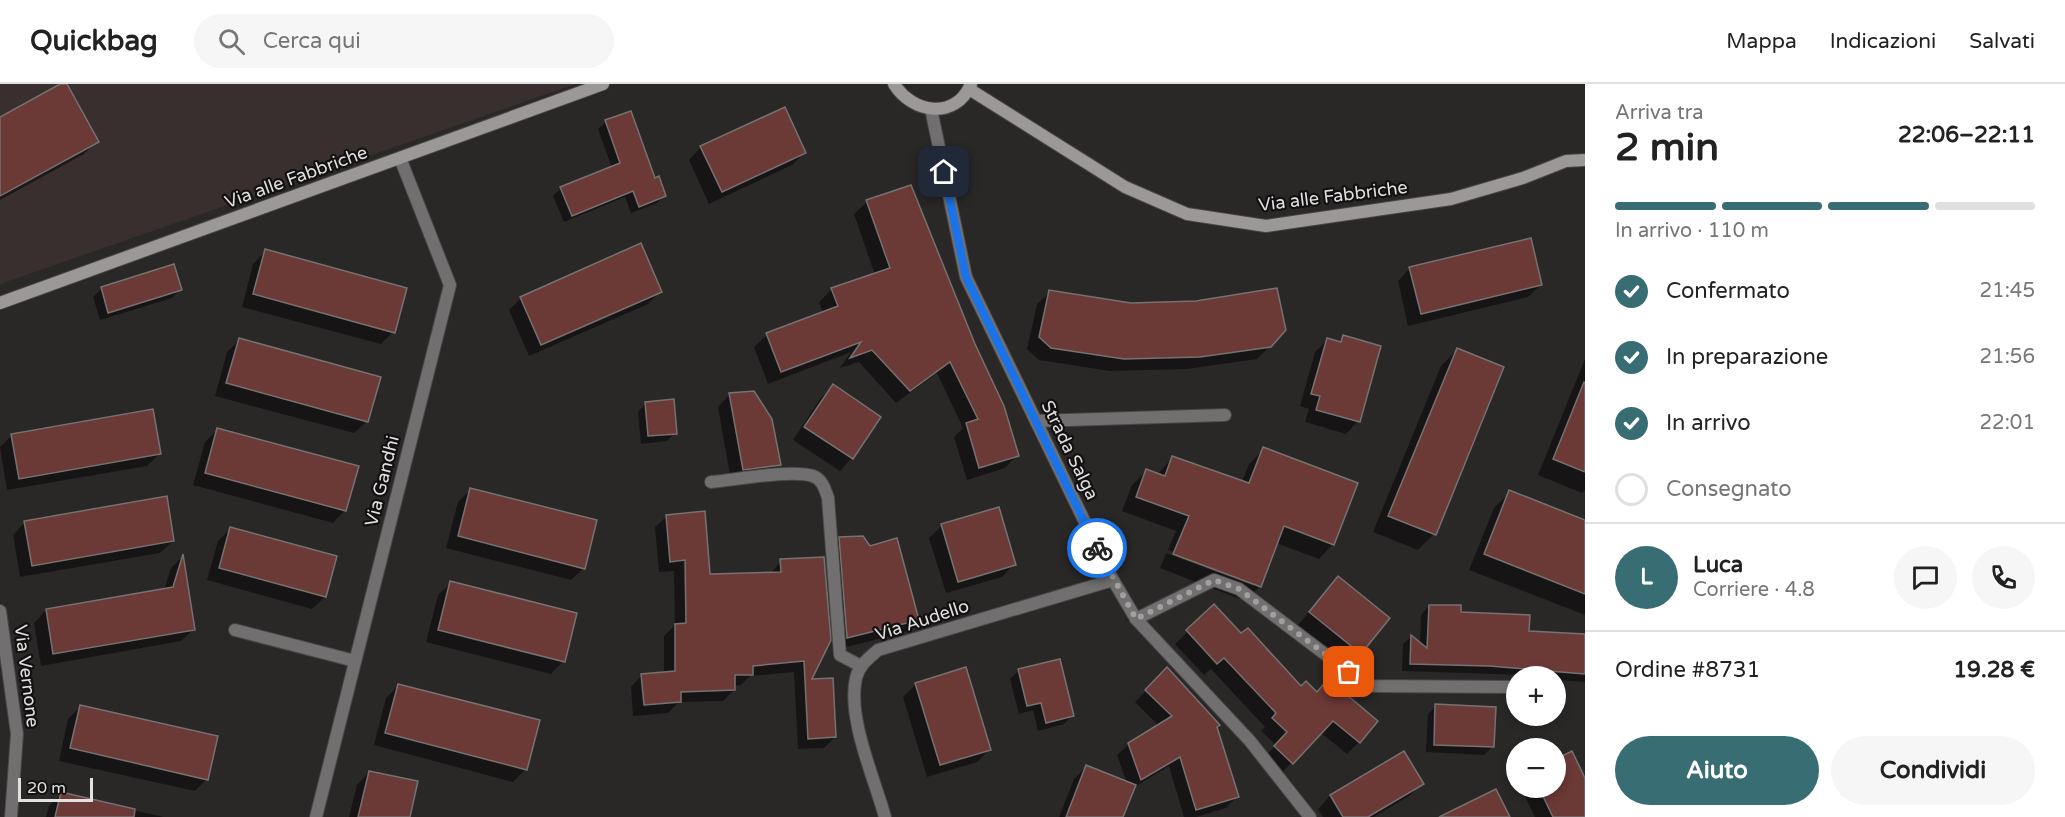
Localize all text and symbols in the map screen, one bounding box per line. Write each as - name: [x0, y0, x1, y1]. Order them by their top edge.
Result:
- search box: [194, 14, 614, 68]
- text: Quickbag: [30, 24, 158, 58]
- icon: search: [215, 25, 248, 58]
- text: Cerca qui: [263, 28, 361, 54]
- text: Mappa: [1726, 29, 1797, 54]
- text: Indicazioni: [1830, 29, 1936, 54]
- text: Salvati: [1969, 29, 2035, 54]
- text: Arriva tra: [1615, 101, 1704, 125]
- text: 22:06–22:11: [1898, 122, 2035, 148]
- text: 2 min: [1615, 124, 1719, 171]
- street label: Via alle Fabbriche: [222, 141, 370, 213]
- pin: [918, 146, 969, 197]
- icon: home: [927, 155, 960, 188]
- street label: Via alle Fabbriche: [1257, 176, 1409, 216]
- text: In arrivo · 110 m: [1615, 219, 1769, 243]
- icon: check: [1615, 275, 1648, 308]
- text: Confermato: [1666, 278, 1790, 304]
- text: 21:45: [1980, 279, 2035, 303]
- icon: check: [1615, 341, 1648, 374]
- text: In preparazione: [1666, 344, 1828, 370]
- text: 21:56: [1980, 345, 2035, 369]
- street label: Strada Salga: [1036, 397, 1104, 503]
- icon: check: [1615, 407, 1648, 440]
- text: In arrivo: [1666, 410, 1751, 436]
- text: 22:01: [1980, 411, 2035, 435]
- street label: Via Gandhi: [360, 433, 404, 529]
- text: Consegnato: [1666, 476, 1792, 502]
- courier: [1067, 518, 1127, 578]
- icon: bike: [1081, 532, 1114, 565]
- button: chat: [1894, 546, 1957, 609]
- button: phone: [1972, 546, 2035, 609]
- text: Luca: [1693, 552, 1743, 578]
- text: L: [1640, 564, 1653, 590]
- text: Corriere · 4.8: [1693, 578, 1815, 602]
- street label: Via Audello: [872, 595, 972, 645]
- street label: Via Vernone: [10, 623, 44, 729]
- pin: [1323, 646, 1374, 697]
- icon: bag: [1332, 655, 1365, 688]
- text: Ordine #8731: [1615, 657, 1760, 683]
- text: 19.28 €: [1953, 657, 2035, 683]
- map controls: [1506, 666, 1566, 798]
- button: +: [1506, 666, 1566, 726]
- button: Aiuto: [1615, 736, 1819, 805]
- button: Condividi: [1831, 736, 2035, 805]
- button: −: [1506, 738, 1566, 798]
- scale bar: [18, 775, 93, 802]
- text: 20 m: [27, 778, 66, 798]

